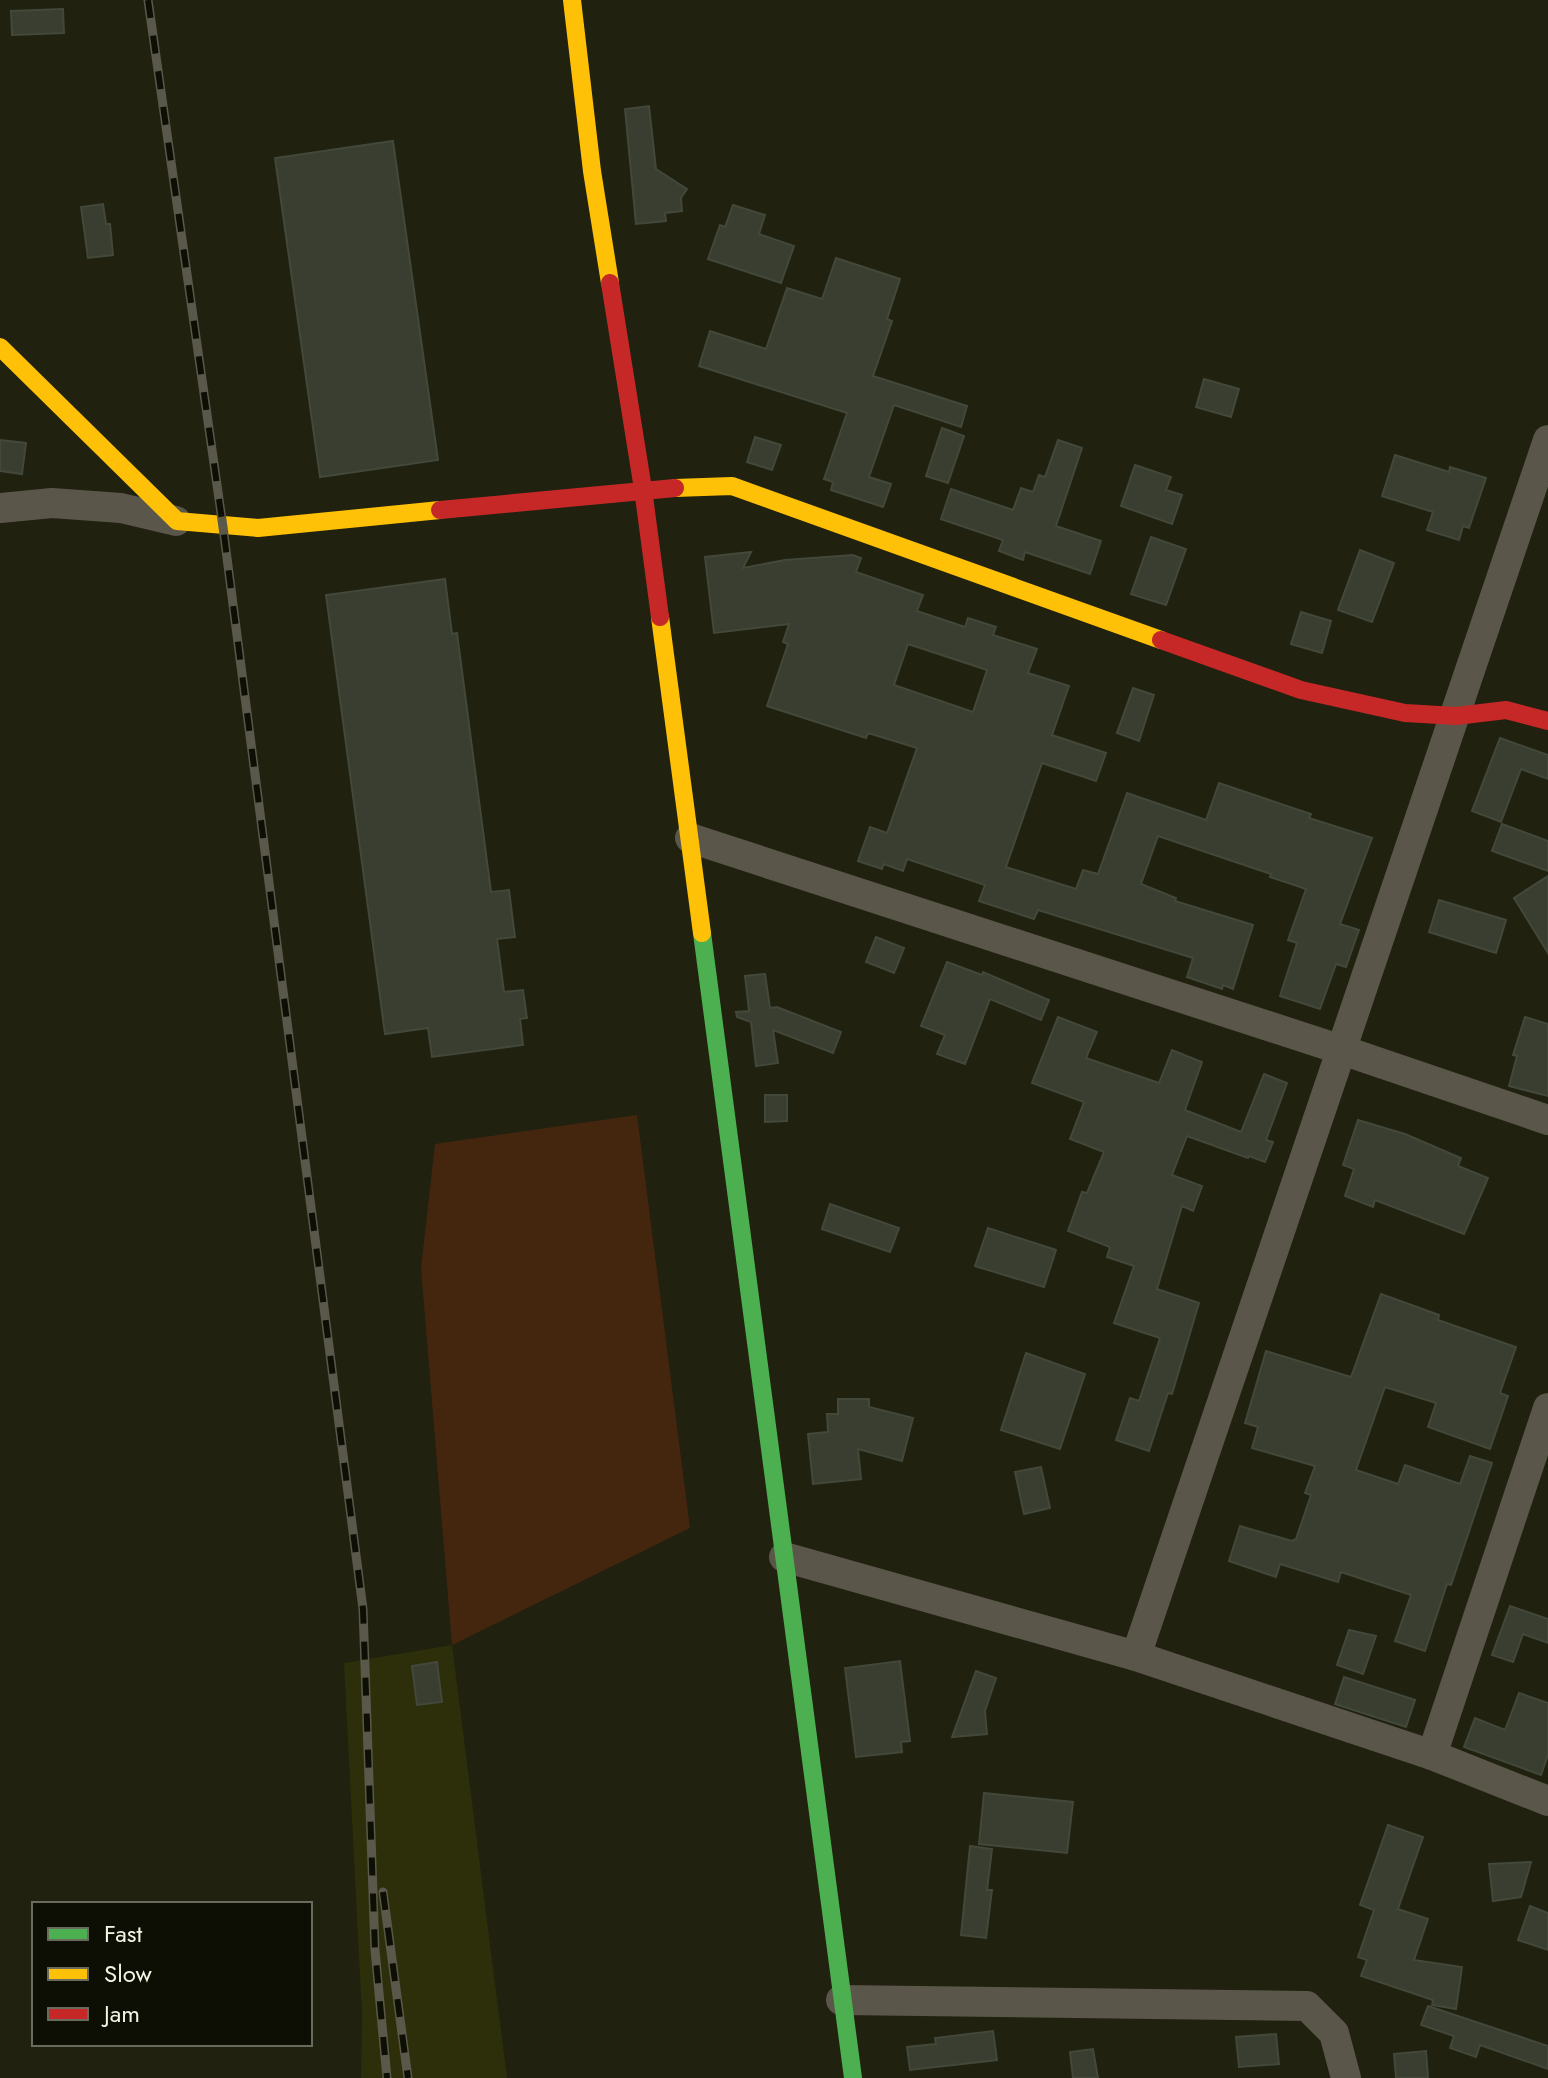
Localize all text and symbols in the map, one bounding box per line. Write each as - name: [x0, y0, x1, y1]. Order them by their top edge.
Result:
- legend: [32, 1902, 312, 2046]
- text: Fast: [104, 1916, 142, 1951]
- text: Slow: [104, 1956, 152, 1991]
- text: Jam: [101, 1996, 140, 2031]

